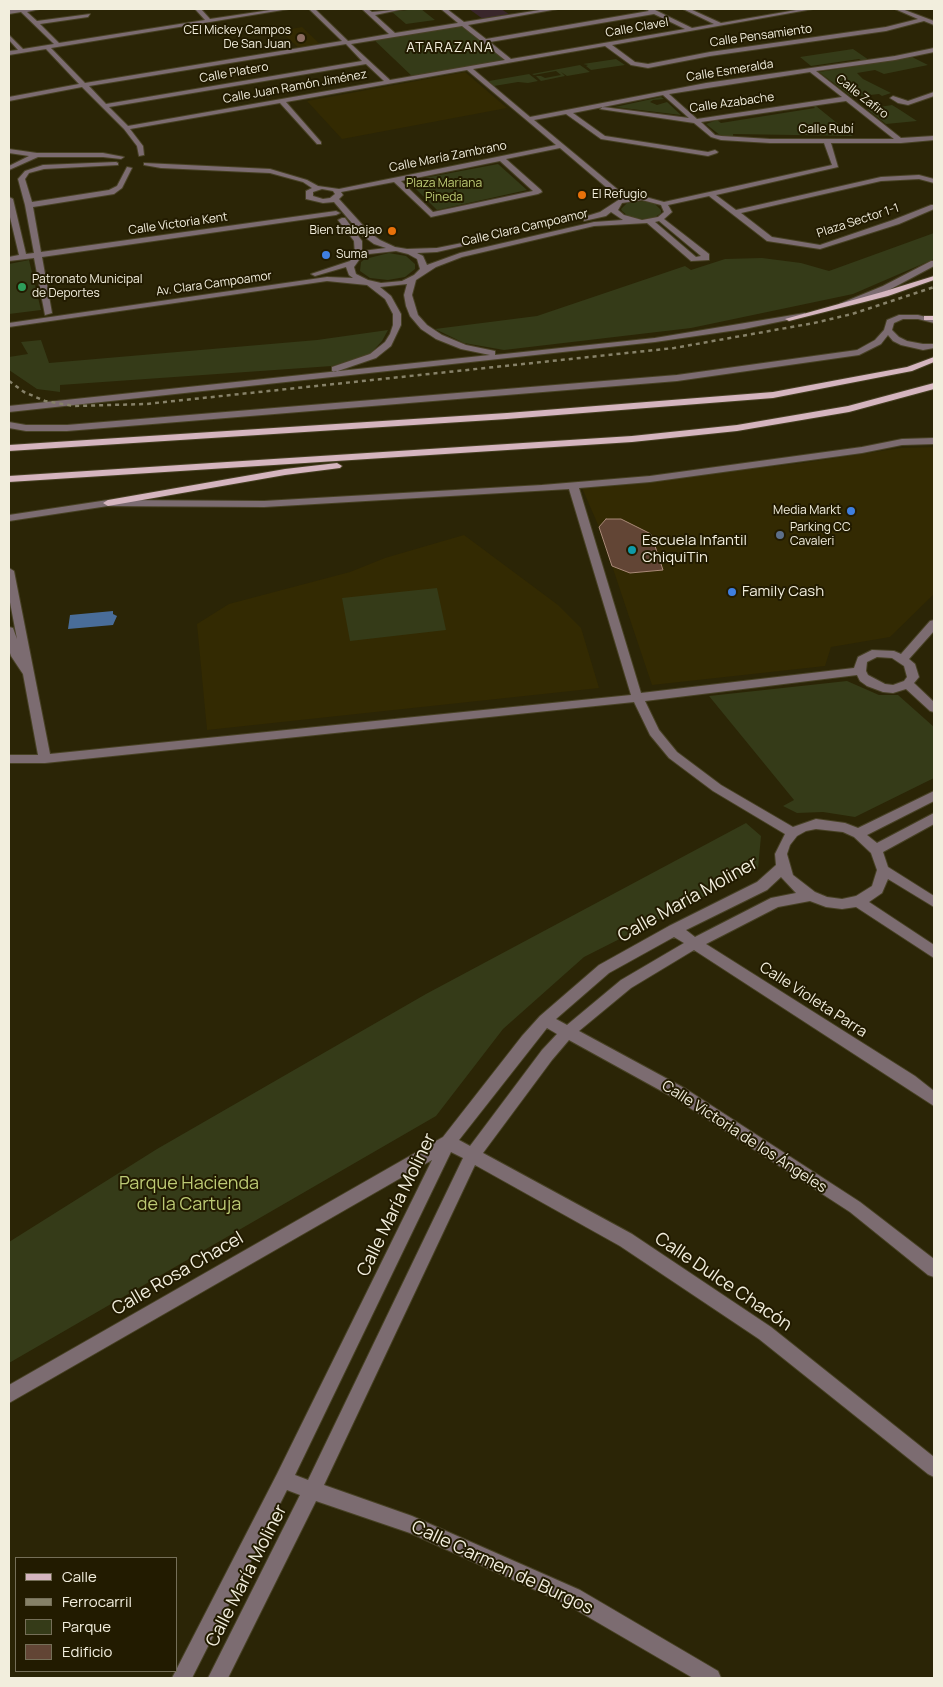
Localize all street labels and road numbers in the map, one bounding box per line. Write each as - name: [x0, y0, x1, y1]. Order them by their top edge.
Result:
- street label: Calle Clavel: [604, 15, 670, 41]
- street label: Calle Pensamiento: [709, 22, 813, 50]
- street label: Calle Esmeralda: [685, 57, 775, 85]
- street label: Calle Platero: [198, 60, 270, 86]
- street label: Calle Juan Ramón Jiménez: [222, 67, 368, 107]
- street label: Calle Zafiro: [833, 72, 891, 122]
- street label: Calle Azabache: [689, 90, 775, 116]
- street label: Calle Rubí: [799, 123, 853, 137]
- street label: Calle María Zambrano: [388, 139, 508, 175]
- street label: Plaza Sector 1-1: [815, 201, 901, 241]
- street label: Calle Clara Campoamor: [460, 206, 590, 250]
- street label: Calle Victoria Kent: [127, 210, 229, 238]
- street label: Av. Clara Campoamor: [155, 269, 273, 299]
- street label: Calle María Moliner: [614, 853, 762, 947]
- street label: Calle Violeta Parra: [756, 959, 870, 1041]
- street label: Calle Victoria de los Ángeles: [658, 1077, 830, 1197]
- street label: Calle María Moliner: [353, 1130, 441, 1280]
- street label: Calle Rosa Chacel: [108, 1228, 248, 1320]
- street label: Calle Dulce Chacón: [650, 1228, 796, 1336]
- street label: Calle María Moliner: [202, 1501, 292, 1651]
- street label: Calle Carmen de Burgos: [408, 1516, 596, 1620]

